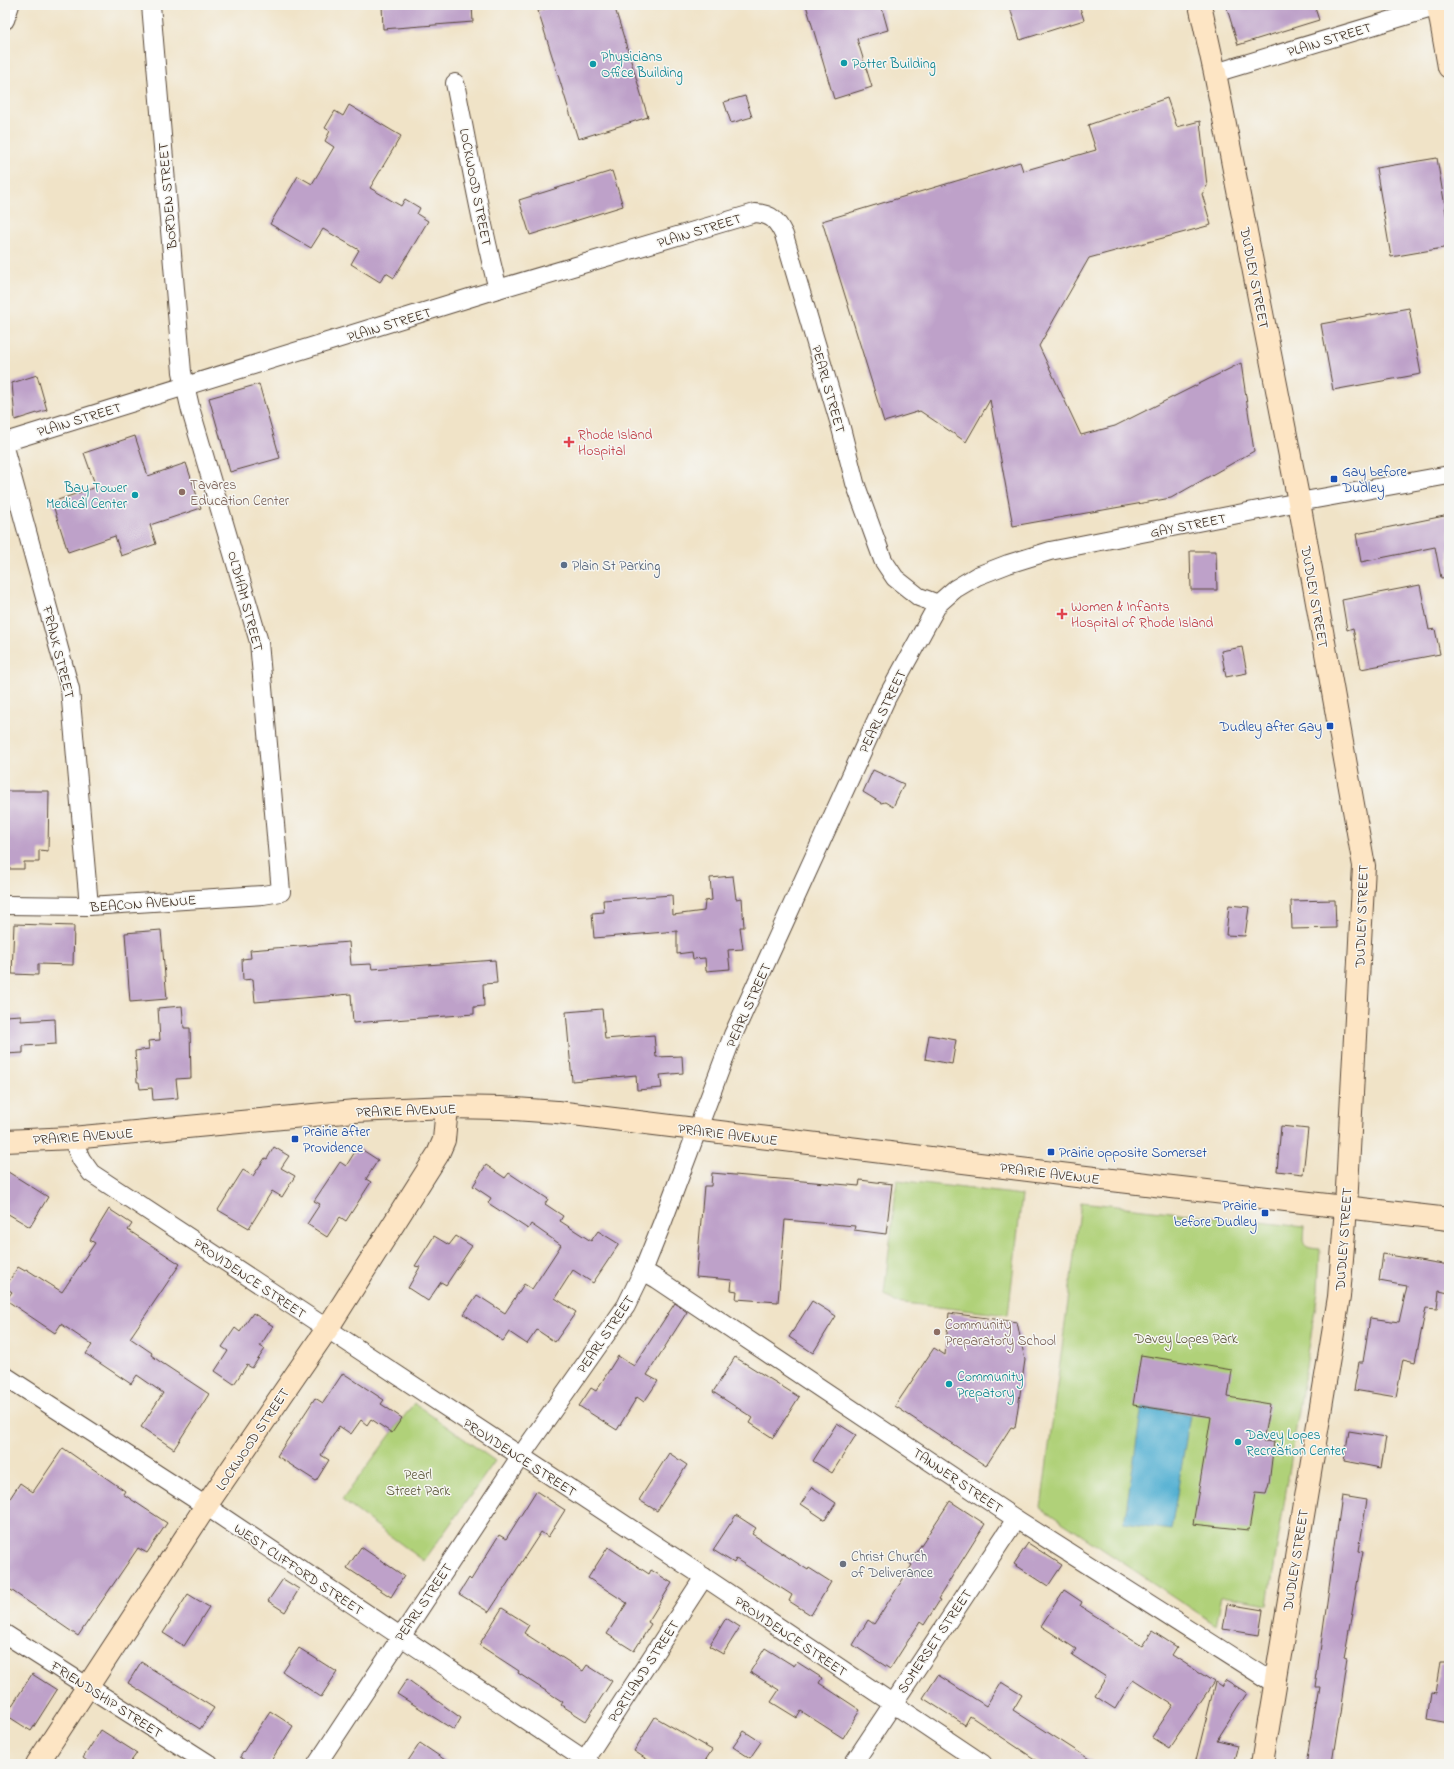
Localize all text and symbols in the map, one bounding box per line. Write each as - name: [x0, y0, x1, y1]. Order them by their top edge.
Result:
- street label: PLAIN STREET: [1285, 18, 1374, 63]
- place label: Physicians Office Building: [601, 47, 683, 85]
- place label: Potter Building: [852, 54, 936, 76]
- marker: Potter Building: [839, 58, 849, 68]
- marker: Physicians Office Building: [588, 59, 598, 69]
- street label: LOCKWOOD STREET: [453, 127, 496, 248]
- street label: BORDEN STREET: [153, 142, 184, 251]
- street label: PLAIN STREET: [655, 209, 744, 254]
- street label: DUDLEY STREET: [1233, 225, 1274, 331]
- street label: PLAIN STREET: [345, 303, 434, 348]
- street label: PEARL STREET: [805, 343, 850, 436]
- street label: PLAIN STREET: [35, 398, 124, 443]
- place label: Rhode Island Hospital: [578, 425, 653, 462]
- marker: Rhode Island Hospital: [563, 436, 575, 448]
- place label: Gay before Dudley: [1341, 462, 1408, 500]
- marker: Gay before Dudley: [1329, 474, 1339, 484]
- place label: Tavares Education Center: [190, 475, 290, 512]
- place label: Bay Tower Medical Center: [46, 478, 128, 515]
- marker: Tavares Education Center: [177, 487, 187, 497]
- marker: Bay Tower Medical Center: [130, 490, 140, 500]
- street label: GAY STREET: [1148, 509, 1228, 544]
- street label: DUDLEY STREET: [1294, 544, 1333, 650]
- street label: OLDHAM STREET: [221, 549, 268, 654]
- place label: Plain St Parking: [572, 556, 660, 578]
- marker: Plain St Parking: [559, 560, 569, 570]
- place label: Women & Infants Hospital of Rhode Island: [1071, 597, 1214, 634]
- street label: FRANK STREET: [36, 603, 79, 701]
- marker: Women & Infants Hospital of Rhode Island: [1056, 608, 1068, 620]
- street label: PEARL STREET: [854, 666, 913, 757]
- place label: Dudley after Gay: [1219, 717, 1322, 739]
- marker: Dudley after Gay: [1325, 721, 1335, 731]
- street label: DUDLEY STREET: [1350, 864, 1375, 969]
- street label: BEACON AVENUE: [88, 890, 197, 919]
- street label: PEARL STREET: [721, 960, 777, 1051]
- street label: PRAIRIE AVENUE: [356, 1099, 457, 1124]
- street label: PRAIRIE AVENUE: [677, 1119, 779, 1152]
- place label: Prairie after Providence: [303, 1122, 371, 1159]
- street label: PRAIRIE AVENUE: [32, 1124, 134, 1151]
- marker: Prairie after Providence: [290, 1134, 300, 1144]
- place label: Prairie opposite Somerset: [1059, 1143, 1207, 1164]
- marker: Prairie opposite Somerset: [1046, 1147, 1056, 1157]
- street label: PRAIRIE AVENUE: [999, 1158, 1101, 1191]
- street label: DUDLEY STREET: [1330, 1187, 1359, 1292]
- place label: Prairie before Dudley: [1174, 1196, 1258, 1234]
- marker: Prairie before Dudley: [1260, 1208, 1270, 1218]
- street label: PROVIDENCE STREET: [189, 1234, 310, 1325]
- street label: PEARL STREET: [572, 1291, 640, 1378]
- place label: Community Preparatory School: [945, 1315, 1056, 1353]
- marker: Community Preparatory School: [932, 1327, 942, 1337]
- park label: Davey Lopes Park: [1133, 1329, 1239, 1351]
- place label: Community Prepatory: [957, 1367, 1024, 1405]
- marker: Community Prepatory: [944, 1379, 954, 1389]
- street label: LOCKWOOD STREET: [211, 1384, 295, 1495]
- street label: PROVIDENCE STREET: [458, 1414, 580, 1503]
- place label: Davey Lopes Recreation Center: [1245, 1425, 1346, 1462]
- marker: Davey Lopes Recreation Center: [1233, 1437, 1243, 1447]
- street label: TANNER STREET: [908, 1443, 1007, 1519]
- park label: Pearl Street Park: [386, 1465, 451, 1502]
- street label: DUDLEY STREET: [1278, 1508, 1315, 1614]
- street label: WEST CLIFFORD STREET: [229, 1519, 367, 1622]
- place label: Christ Church of Deliverance: [851, 1547, 934, 1584]
- street label: PEARL STREET: [390, 1559, 458, 1646]
- marker: Christ Church of Deliverance: [838, 1559, 848, 1569]
- street label: SOMERSET STREET: [893, 1586, 978, 1698]
- street label: PROVIDENCE STREET: [730, 1592, 851, 1683]
- street label: PORTLAND STREET: [603, 1617, 685, 1727]
- street label: FRIENDSHIP STREET: [45, 1656, 166, 1744]

